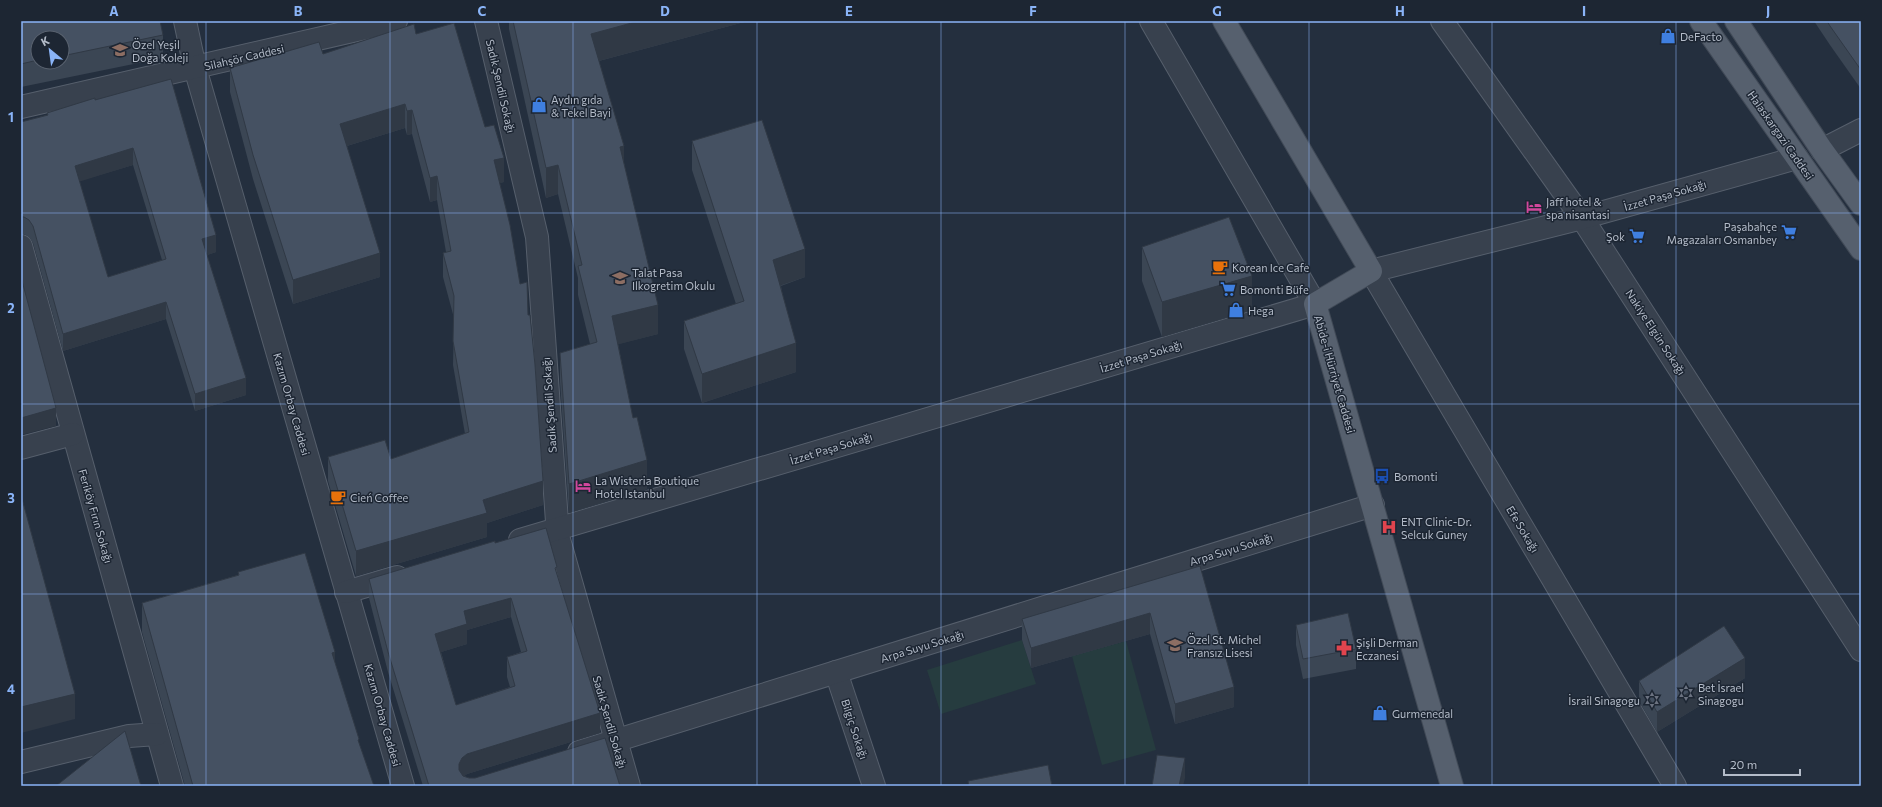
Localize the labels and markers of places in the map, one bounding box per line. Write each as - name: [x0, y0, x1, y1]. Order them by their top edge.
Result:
- shop icon: DeFacto: [1659, 27, 1677, 45]
- place label: DeFacto: [1680, 30, 1723, 43]
- place label: Özel Yeşil Doğa Koleji: [132, 37, 188, 64]
- school or university icon: Özel Yeşil Doğa Koleji: [111, 41, 129, 59]
- place label: Aydın gıda & Tekel Bayi: [551, 93, 611, 119]
- shop icon: Aydın gıda & Tekel Bayi: [530, 96, 548, 114]
- place label: Jaff hotel & spa nisantasi: [1546, 195, 1610, 221]
- hotel icon: Jaff hotel & spa nisantasi: [1525, 198, 1543, 216]
- place label: Paşabahçe Magazaları Osmanbey: [1667, 220, 1777, 246]
- supermarket icon: Paşabahçe Magazaları Osmanbey: [1780, 223, 1798, 241]
- supermarket icon: Şok: [1628, 227, 1646, 245]
- place label: Şok: [1606, 230, 1625, 243]
- cafe icon: Korean Ice Cafe: [1211, 258, 1229, 276]
- place label: Korean Ice Cafe: [1232, 261, 1310, 274]
- place label: Talat Pasa Ilkogretim Okulu: [632, 266, 715, 292]
- school or university icon: Talat Pasa Ilkogretim Okulu: [611, 269, 629, 287]
- supermarket icon: Bomonti Büfe: [1219, 280, 1237, 298]
- place label: Bomonti Büfe: [1240, 283, 1309, 296]
- shop icon: Hega: [1227, 301, 1245, 319]
- place label: Hega: [1248, 304, 1274, 317]
- bus stop icon: Bomonti: [1373, 467, 1391, 485]
- place label: Bomonti: [1394, 470, 1438, 483]
- place label: La Wisteria Boutique Hotel Istanbul: [595, 474, 699, 500]
- hotel icon: La Wisteria Boutique Hotel Istanbul: [574, 477, 592, 495]
- cafe icon: Cień Coffee: [329, 488, 347, 506]
- place label: Cień Coffee: [350, 491, 409, 504]
- place label: ENT Clinic-Dr. Selcuk Guney: [1401, 515, 1472, 541]
- hospital icon: ENT Clinic-Dr. Selcuk Guney: [1380, 518, 1398, 536]
- place label: Özel St. Michel Fransız Lisesi: [1187, 632, 1261, 659]
- school or university icon: Özel St. Michel Fransız Lisesi: [1166, 636, 1184, 654]
- place label: Şişli Derman Eczanesi: [1356, 636, 1418, 662]
- pharmacy icon: Şişli Derman Eczanesi: [1335, 639, 1353, 657]
- place label: Bet İsrael Sinagogu: [1698, 680, 1744, 707]
- synagogue icon: Bet İsrael Sinagogu: [1677, 684, 1695, 702]
- synagogue icon: İsrail Sinagogu: [1643, 691, 1661, 709]
- place label: İsrail Sinagogu: [1568, 693, 1640, 707]
- shop icon: Gurmenedal: [1371, 704, 1389, 722]
- place label: Gurmenedal: [1392, 707, 1453, 720]

